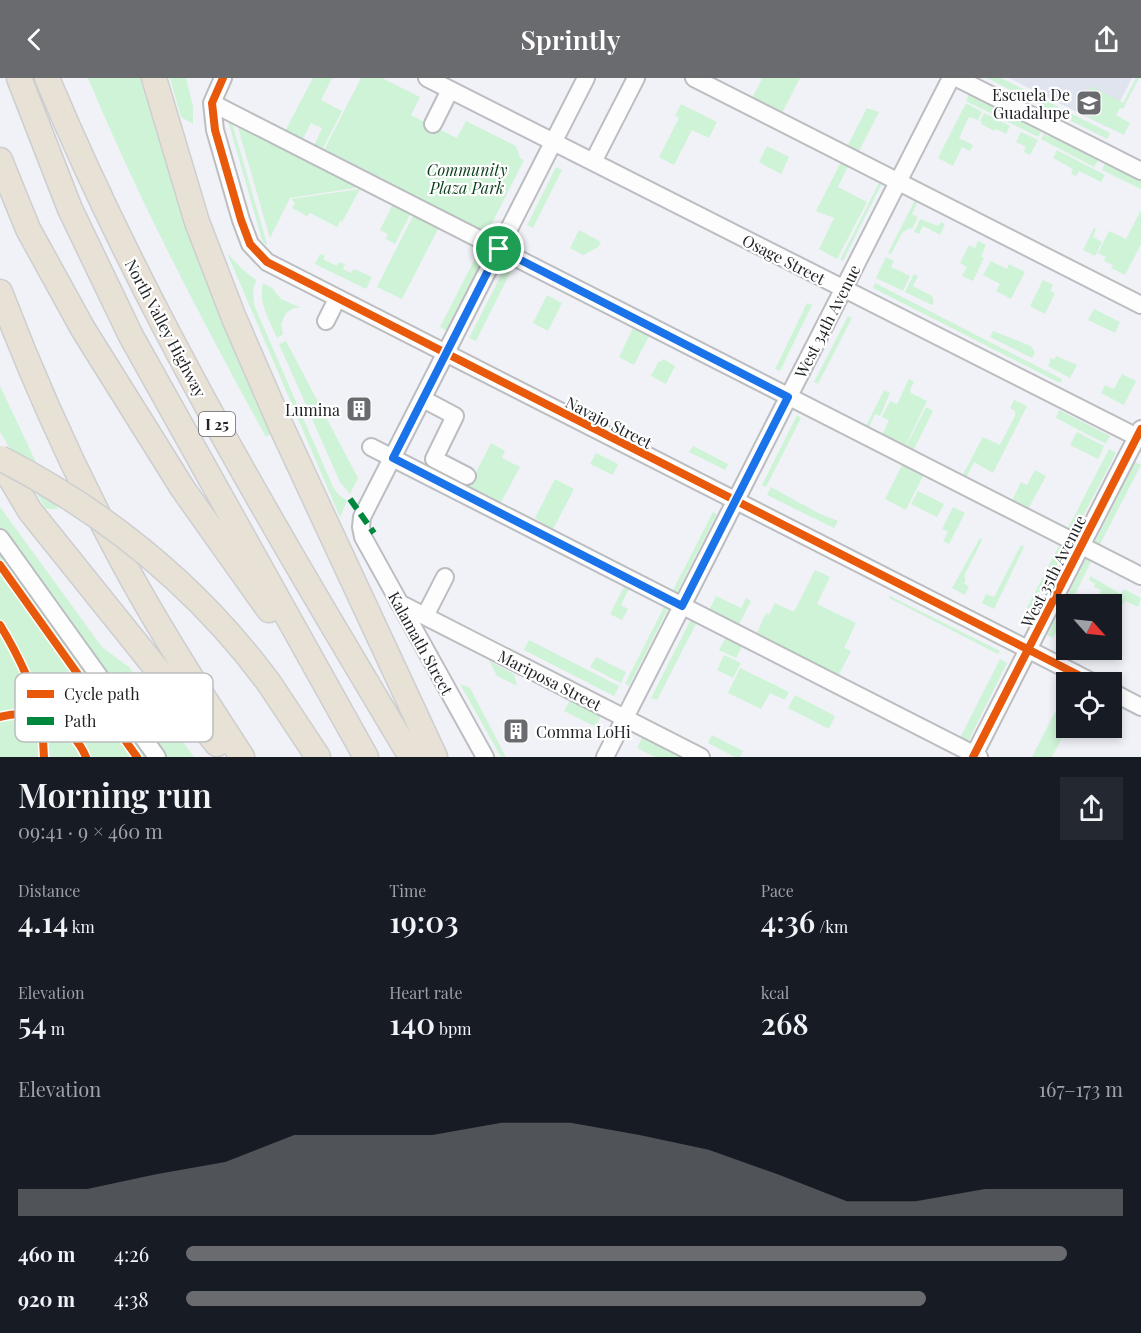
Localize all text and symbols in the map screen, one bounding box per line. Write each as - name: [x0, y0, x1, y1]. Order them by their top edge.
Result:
- text: Sprintly: [520, 21, 621, 57]
- icon: back: [18, 23, 51, 56]
- icon: share: [1090, 23, 1123, 56]
- place label: Escuela De Guadalupe: [992, 84, 1070, 123]
- school or university icon: Escuela De Guadalupe: [1074, 88, 1104, 118]
- park label: Community Plaza Park: [427, 159, 508, 198]
- pin: [473, 223, 524, 274]
- street label: Osage Street: [739, 229, 829, 289]
- icon: arrive: [482, 232, 515, 265]
- street label: North Valley Highway: [121, 255, 211, 401]
- street label: West 34th Avenue: [789, 261, 865, 382]
- street label: Navajo Street: [562, 391, 656, 453]
- building icon: Lumina: [344, 394, 374, 424]
- place label: Lumina: [285, 399, 340, 420]
- road number: I 25: [199, 412, 235, 436]
- street label: West 35th Avenue: [1015, 511, 1090, 632]
- street label: Kalamath Street: [384, 588, 458, 699]
- north arrow: [1056, 594, 1122, 660]
- map controls: [1056, 594, 1122, 738]
- street label: Mariposa Street: [495, 645, 606, 715]
- button: locate: [1056, 672, 1122, 738]
- legend: [15, 673, 213, 742]
- text: Cycle path: [64, 683, 140, 704]
- text: Path: [64, 710, 97, 731]
- building icon: Comma LoHi: [501, 716, 531, 746]
- place label: Comma LoHi: [536, 721, 631, 742]
- text: Morning run: [18, 772, 212, 816]
- button: share: [1060, 777, 1123, 840]
- text: 09:41 · 9 × 460 m: [18, 817, 163, 844]
- text: Distance: [18, 880, 80, 901]
- text: Time: [389, 880, 426, 901]
- text: Pace: [761, 880, 794, 901]
- text: 4.14: [18, 901, 68, 941]
- text: 19:03: [389, 901, 458, 941]
- text: 4:36: [761, 901, 815, 941]
- text: km: [68, 916, 95, 937]
- text: /km: [815, 916, 848, 937]
- text: Elevation: [18, 982, 85, 1003]
- text: Heart rate: [389, 982, 463, 1003]
- text: kcal: [761, 982, 789, 1003]
- text: 54: [18, 1003, 47, 1043]
- text: 140: [389, 1003, 435, 1043]
- text: 268: [761, 1003, 809, 1043]
- text: m: [47, 1018, 65, 1039]
- text: bpm: [435, 1018, 472, 1039]
- text: Elevation: [18, 1075, 101, 1102]
- text: 167–173 m: [1039, 1075, 1123, 1102]
- text: 460 m: [18, 1240, 75, 1267]
- text: 4:26: [114, 1240, 149, 1267]
- text: 920 m: [18, 1285, 75, 1312]
- text: 4:38: [114, 1285, 149, 1312]

